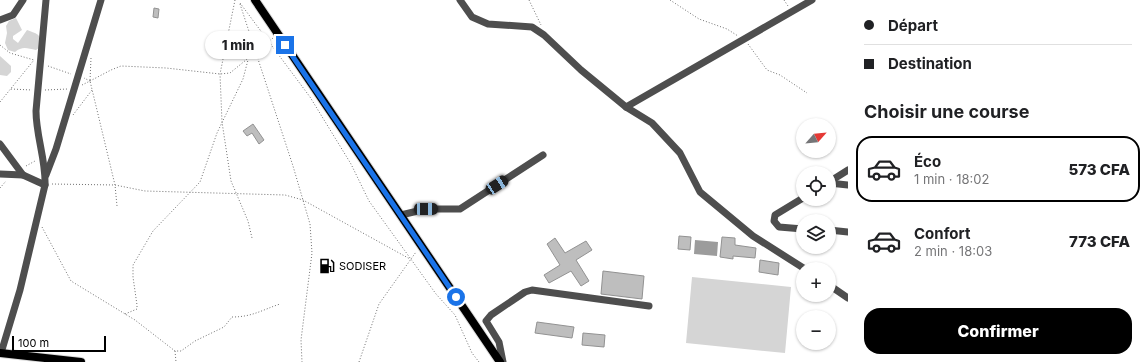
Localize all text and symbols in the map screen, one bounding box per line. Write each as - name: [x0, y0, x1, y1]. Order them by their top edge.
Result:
- text: Départ: [888, 16, 938, 35]
- callout: 1 min: [205, 31, 271, 59]
- route end: [276, 36, 294, 54]
- text: 1 min: [222, 37, 254, 53]
- text: Destination: [888, 54, 972, 73]
- text: Choisir une course: [864, 101, 1029, 122]
- north arrow: [796, 118, 836, 158]
- map controls: [796, 118, 836, 350]
- icon: car: [866, 151, 902, 187]
- text: Éco: [914, 152, 941, 171]
- text: 573 CFA: [1068, 160, 1130, 179]
- button: locate: [796, 166, 836, 206]
- text: 1 min · 18:02: [914, 171, 989, 187]
- car: [484, 173, 510, 197]
- car: [414, 203, 438, 215]
- button: layers: [796, 214, 836, 254]
- icon: car: [866, 223, 902, 259]
- text: Confort: [914, 224, 970, 243]
- text: 773 CFA: [1069, 232, 1130, 251]
- text: 2 min · 18:03: [914, 243, 992, 259]
- fuel station icon: SODISER: [318, 257, 336, 275]
- place label: SODISER: [339, 259, 386, 273]
- button: +: [796, 262, 836, 302]
- route start: [447, 288, 465, 306]
- button: Confirmer: [864, 308, 1132, 354]
- button: −: [796, 310, 836, 350]
- scale bar: [12, 334, 106, 353]
- text: 100 m: [18, 336, 49, 350]

